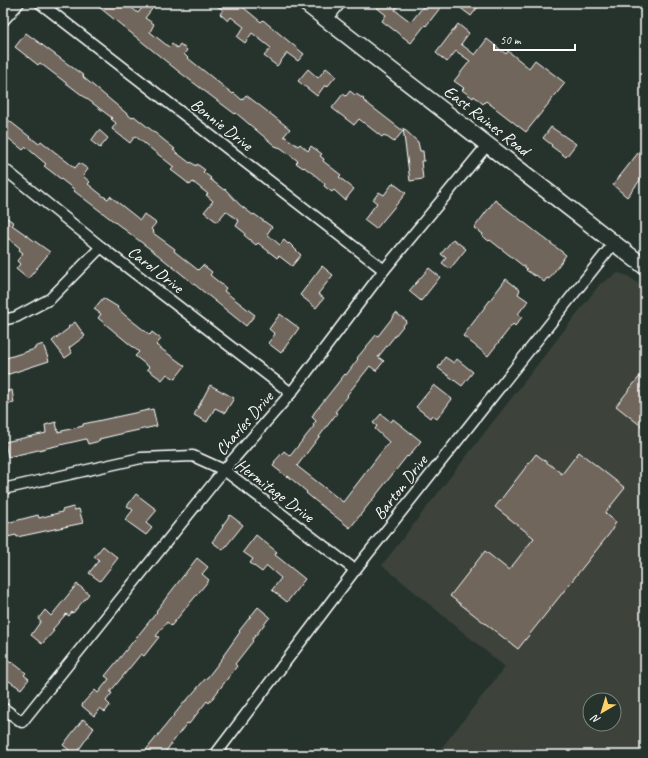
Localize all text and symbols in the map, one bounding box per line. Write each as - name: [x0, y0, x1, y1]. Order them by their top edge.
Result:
- scale bar: [494, 26, 575, 52]
- text: 50 m: [500, 32, 522, 48]
- street label: East Raines Road: [440, 81, 536, 162]
- street label: Bonnie Drive: [186, 94, 258, 156]
- street label: Carol Drive: [124, 241, 189, 299]
- street label: Charles Drive: [211, 386, 279, 460]
- street label: Barton Drive: [369, 450, 433, 524]
- street label: Hermitage Drive: [231, 454, 319, 528]
- north arrow: [582, 692, 622, 732]
- text: N: [587, 711, 603, 727]

